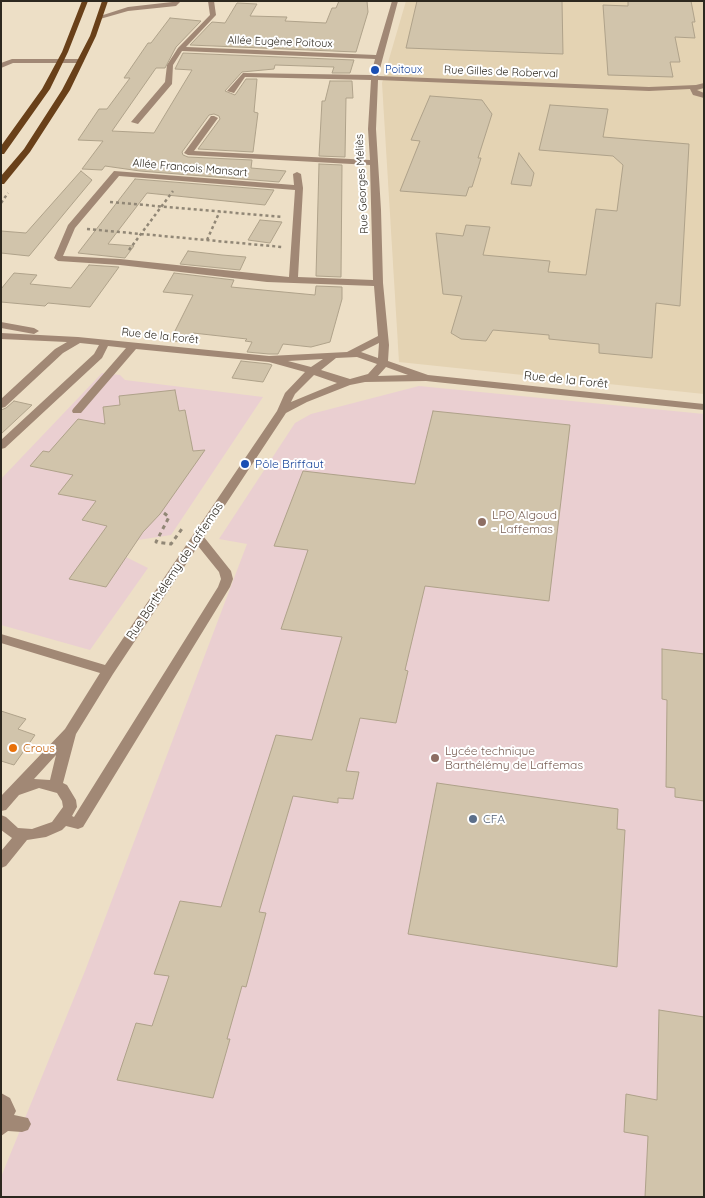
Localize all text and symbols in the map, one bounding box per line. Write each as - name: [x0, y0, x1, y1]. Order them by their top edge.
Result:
- street label: Allée Eugène Poitoux: [227, 34, 333, 50]
- place label: Poitoux: [385, 63, 422, 77]
- street label: Rue Gilles de Roberval: [444, 63, 558, 81]
- marker: Poitoux: [369, 64, 381, 76]
- street label: Rue Georges Méliès: [353, 134, 371, 234]
- street label: Allée François Mansart: [132, 156, 248, 180]
- street label: Rue de la Forêt: [121, 325, 199, 347]
- street label: Rue de la Forêt: [523, 368, 609, 392]
- place label: Pôle Briffaut: [255, 457, 324, 471]
- marker: Pôle Briffaut: [239, 458, 251, 470]
- street label: Rue Barthélemy de Laffemas: [124, 499, 226, 643]
- place label: LPO Algoud - Laffemas: [492, 508, 557, 536]
- marker: LPO Algoud - Laffemas: [476, 516, 488, 528]
- place label: Crous: [23, 741, 55, 755]
- marker: Crous: [7, 742, 19, 754]
- place label: Lycée technique Barthélémy de Laffemas: [445, 744, 583, 772]
- marker: Lycée technique Barthélémy de Laffemas: [429, 752, 441, 764]
- place label: CFA: [483, 812, 505, 826]
- marker: CFA: [467, 813, 479, 825]

